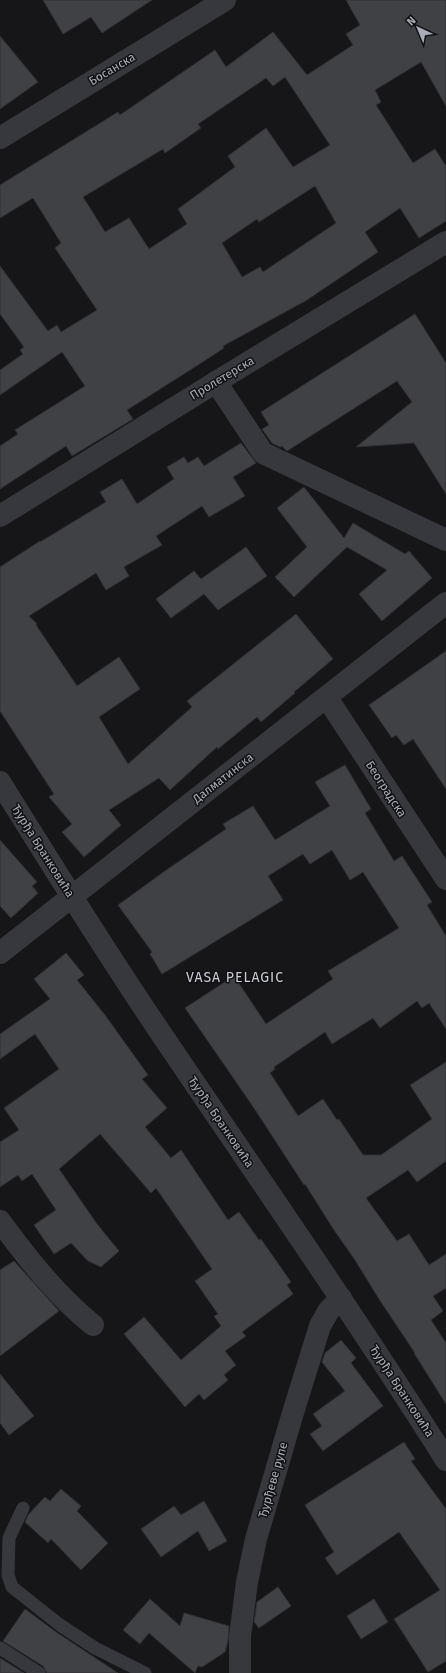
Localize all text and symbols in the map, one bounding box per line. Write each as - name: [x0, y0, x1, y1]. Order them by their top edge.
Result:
- north arrow: [398, 8, 438, 48]
- text: N: [404, 14, 419, 28]
- street label: Босанска: [86, 50, 138, 88]
- street label: Пролетерска: [187, 353, 257, 403]
- street label: Далматинска: [189, 750, 256, 807]
- street label: Београдска: [363, 758, 409, 820]
- street label: Ђурђа Бранковића: [9, 802, 77, 900]
- district label: VASA PELAGIC: [186, 969, 284, 986]
- street label: Ђурђа Бранковића: [185, 1074, 257, 1170]
- street label: Ђурђа Бранковића: [367, 1342, 437, 1440]
- street label: Ђурђеве рупе: [255, 1440, 291, 1520]

